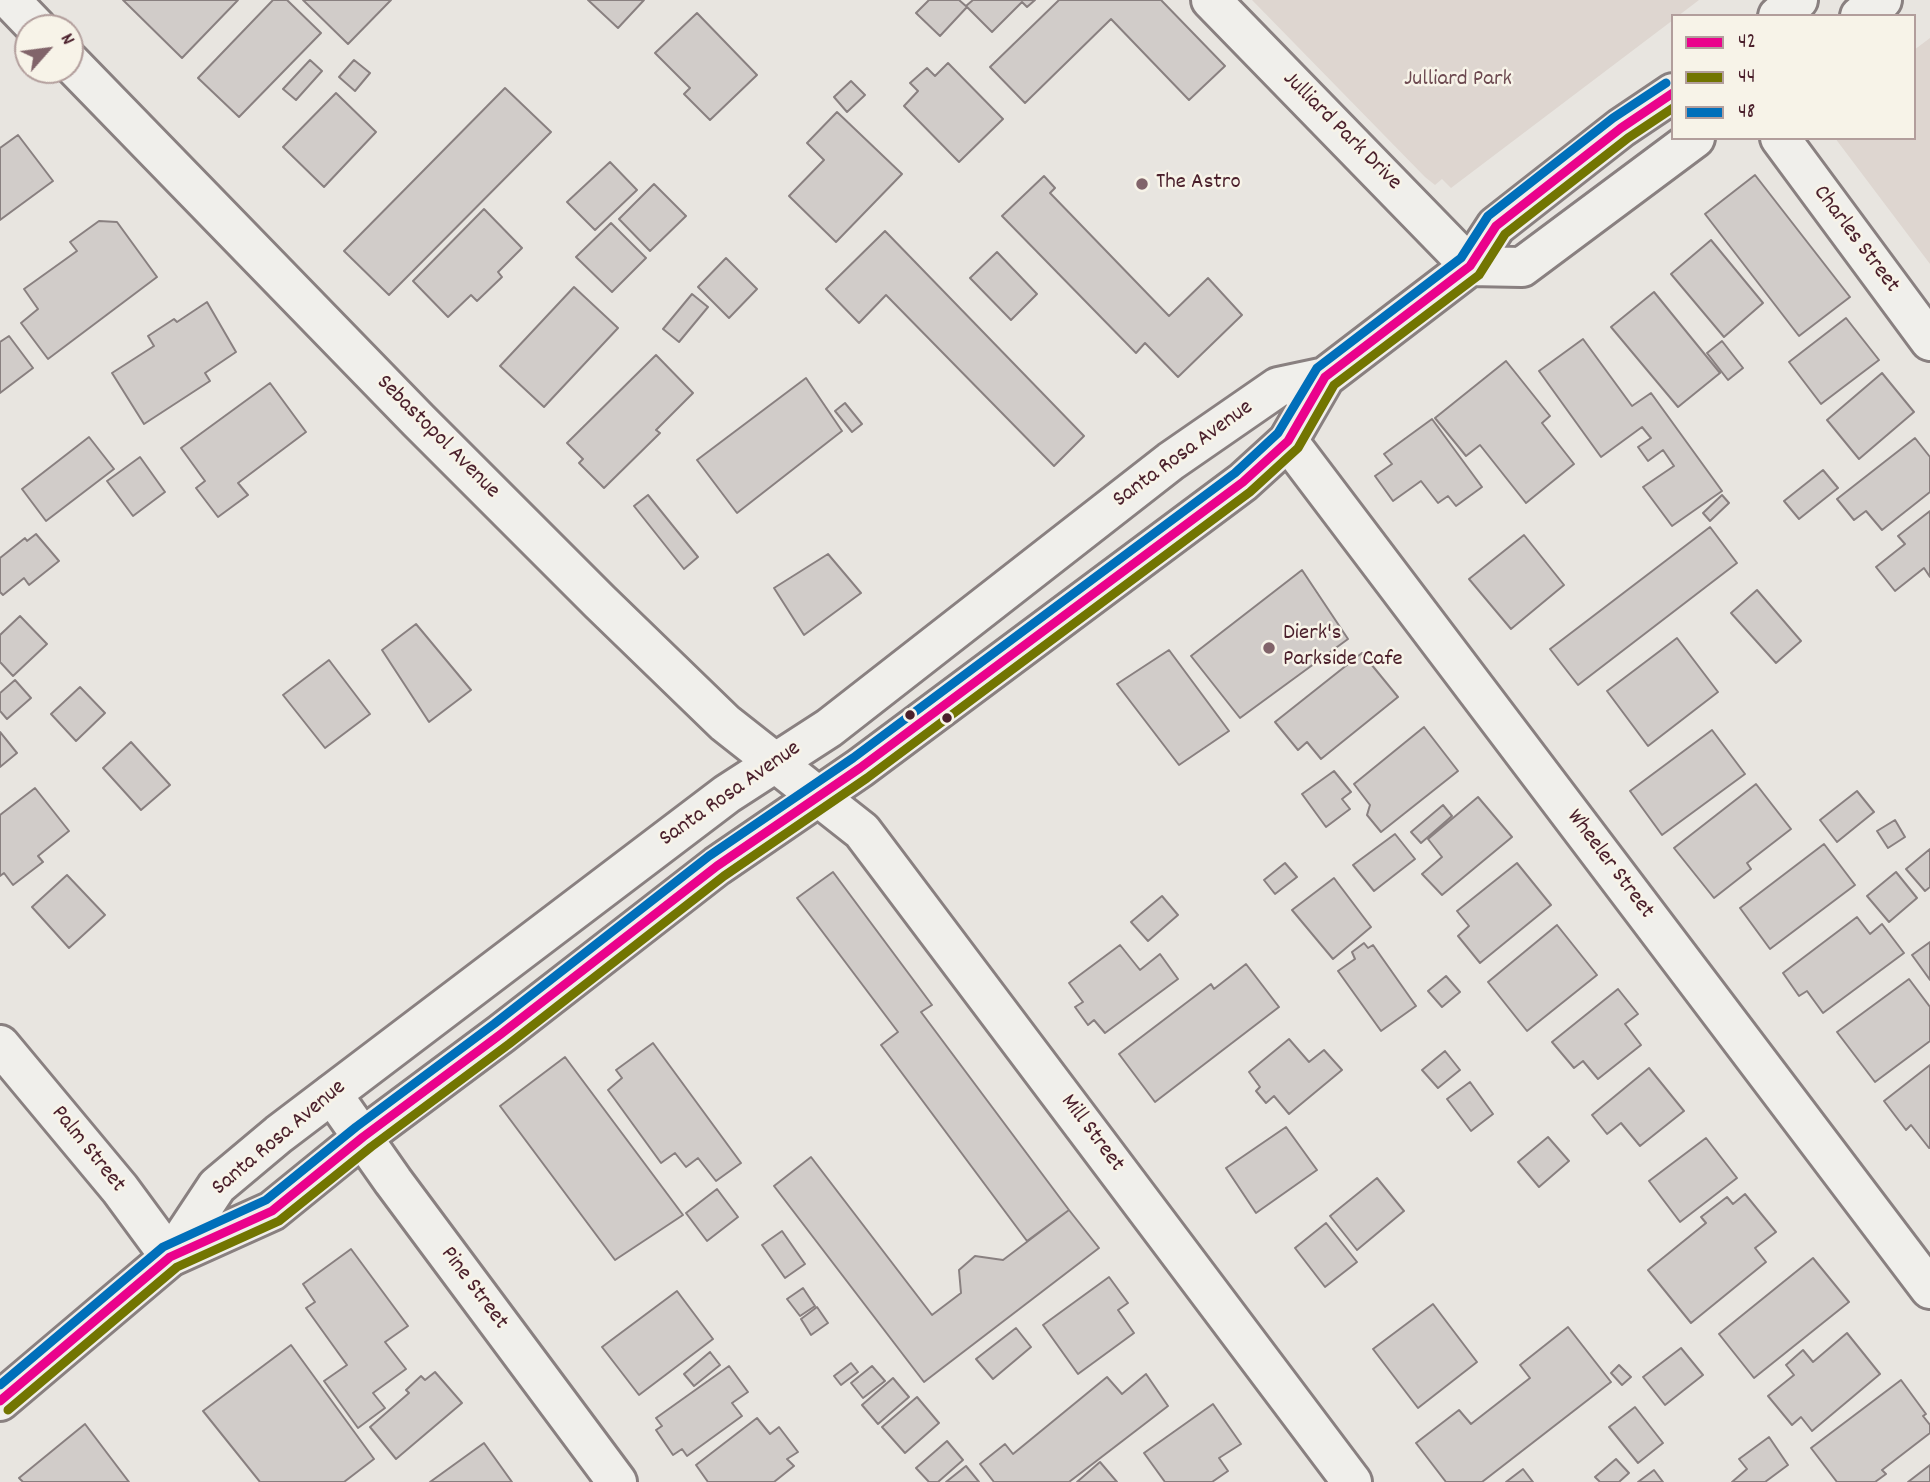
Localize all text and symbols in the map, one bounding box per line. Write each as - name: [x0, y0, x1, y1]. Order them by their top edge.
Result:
- north arrow: [14, 14, 84, 84]
- legend: [1671, 14, 1916, 140]
- text: 42: [1738, 28, 1756, 58]
- text: N: [52, 29, 80, 50]
- text: 44: [1738, 63, 1755, 93]
- street label: Julliard Park Drive: [1276, 67, 1406, 197]
- park label: Julliard Park: [1404, 67, 1512, 95]
- text: 48: [1738, 98, 1755, 128]
- place label: The Astro: [1156, 170, 1241, 198]
- marker: The Astro: [1134, 176, 1150, 192]
- street label: Charles Street: [1806, 181, 1904, 299]
- street label: Sebastopol Avenue: [369, 370, 505, 506]
- street label: Santa Rosa Avenue: [1109, 395, 1259, 515]
- place label: Dierk's Parkside Cafe: [1283, 621, 1403, 675]
- marker: Dierk's Parkside Cafe: [1261, 640, 1277, 656]
- unlabelled marker: [903, 708, 917, 722]
- unlabelled marker: [940, 711, 954, 725]
- street label: Santa Rosa Avenue: [655, 736, 807, 854]
- street label: Wheeler Street: [1559, 805, 1659, 925]
- street label: Santa Rosa Avenue: [207, 1075, 353, 1203]
- street label: Mill Street: [1053, 1090, 1129, 1178]
- street label: Palm Street: [44, 1101, 130, 1199]
- street label: Pine Street: [433, 1242, 513, 1336]

